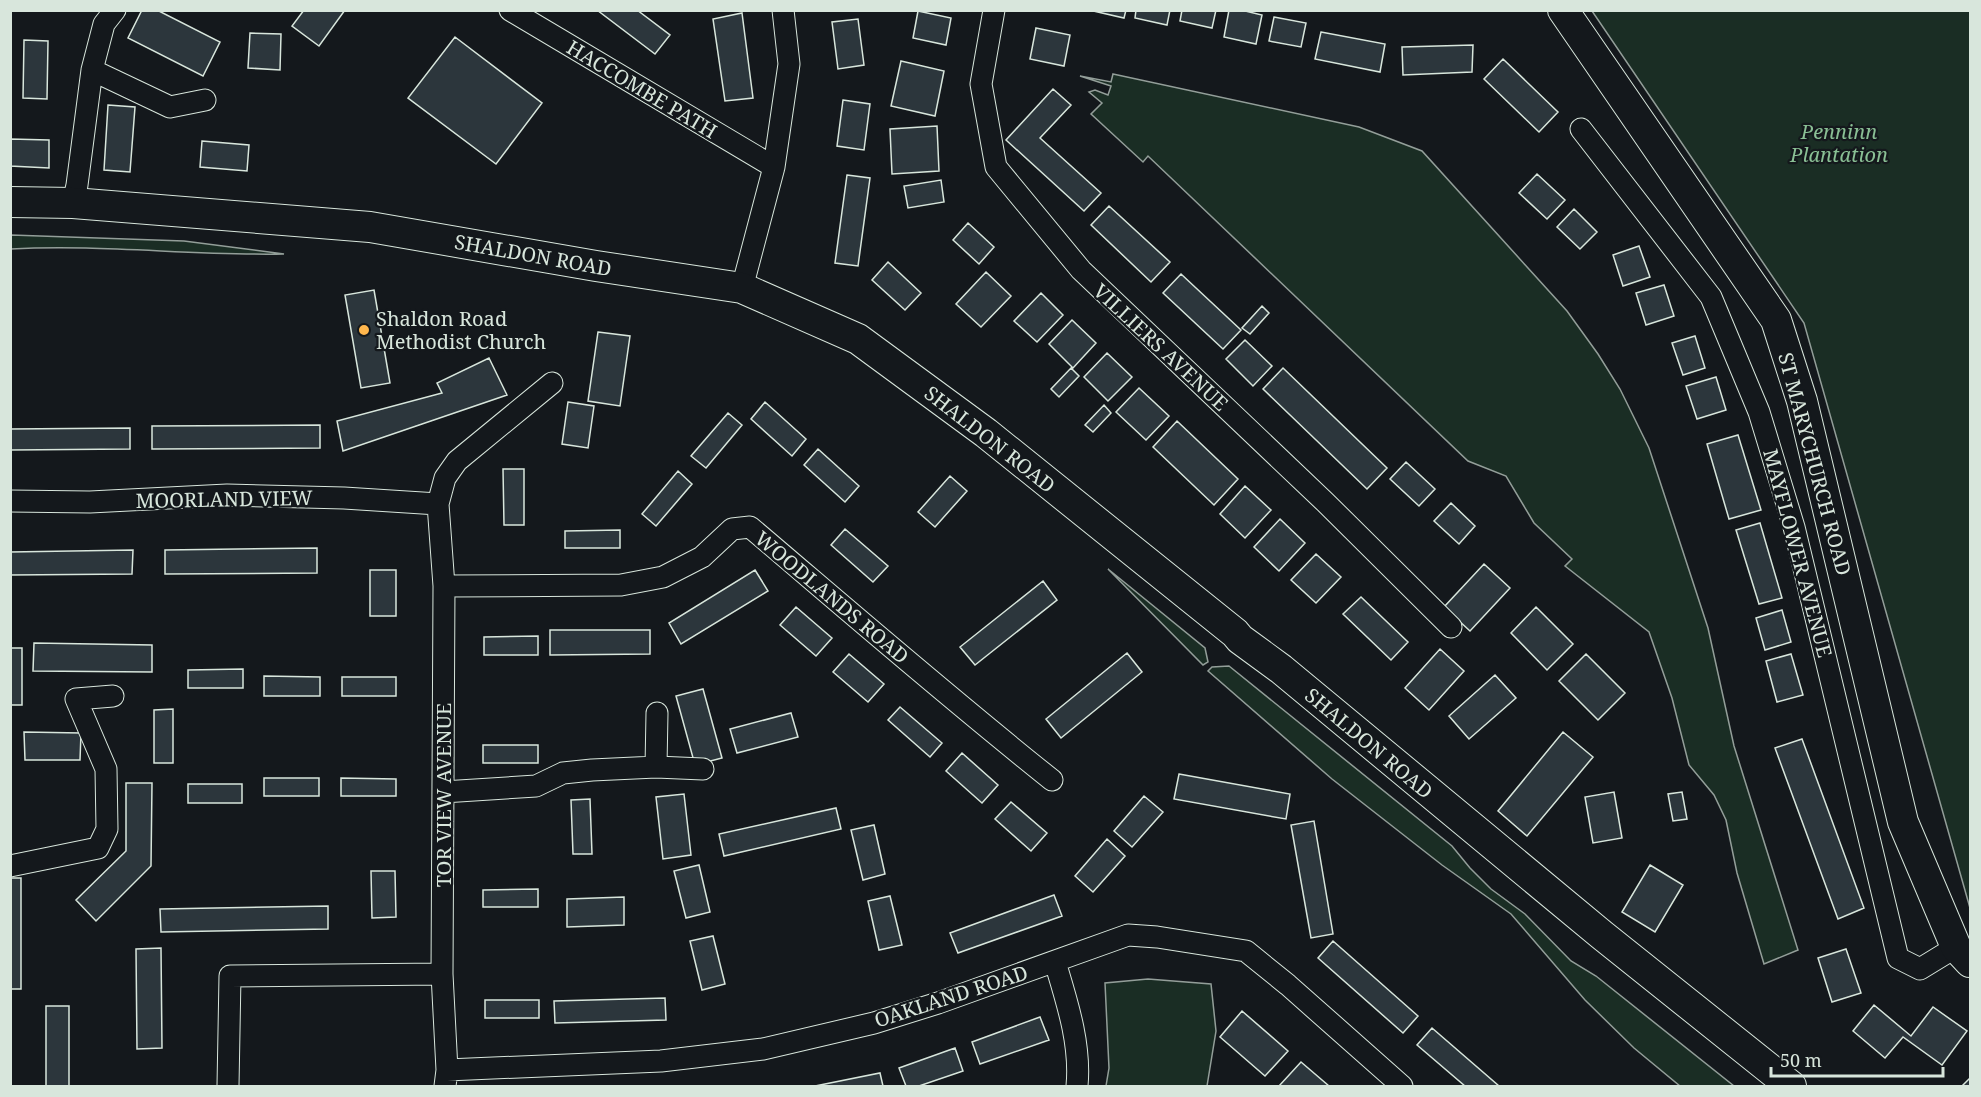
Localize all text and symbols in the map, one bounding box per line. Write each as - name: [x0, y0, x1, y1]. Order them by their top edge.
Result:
- street label: HACCOMBE PATH: [562, 34, 722, 145]
- park label: Penninn Plantation: [1789, 118, 1888, 168]
- street label: SHALDON ROAD: [452, 228, 614, 282]
- street label: VILLIERS AVENUE: [1088, 277, 1234, 417]
- place label: Shaldon Road Methodist Church: [376, 305, 547, 355]
- marker: Shaldon Road Methodist Church: [357, 323, 371, 337]
- street label: ST MARYCHURCH ROAD: [1772, 350, 1858, 578]
- street label: SHALDON ROAD: [919, 379, 1061, 499]
- street label: MAYFLOWER AVENUE: [1757, 446, 1839, 660]
- street label: MOORLAND VIEW: [135, 484, 313, 514]
- street label: WOODLANDS ROAD: [749, 525, 915, 669]
- street label: SHALDON ROAD: [1299, 682, 1439, 804]
- street label: TOR VIEW AVENUE: [430, 703, 457, 887]
- street label: OAKLAND ROAD: [871, 958, 1031, 1034]
- scale bar: [1771, 1040, 1944, 1078]
- text: 50 m: [1780, 1048, 1822, 1072]

